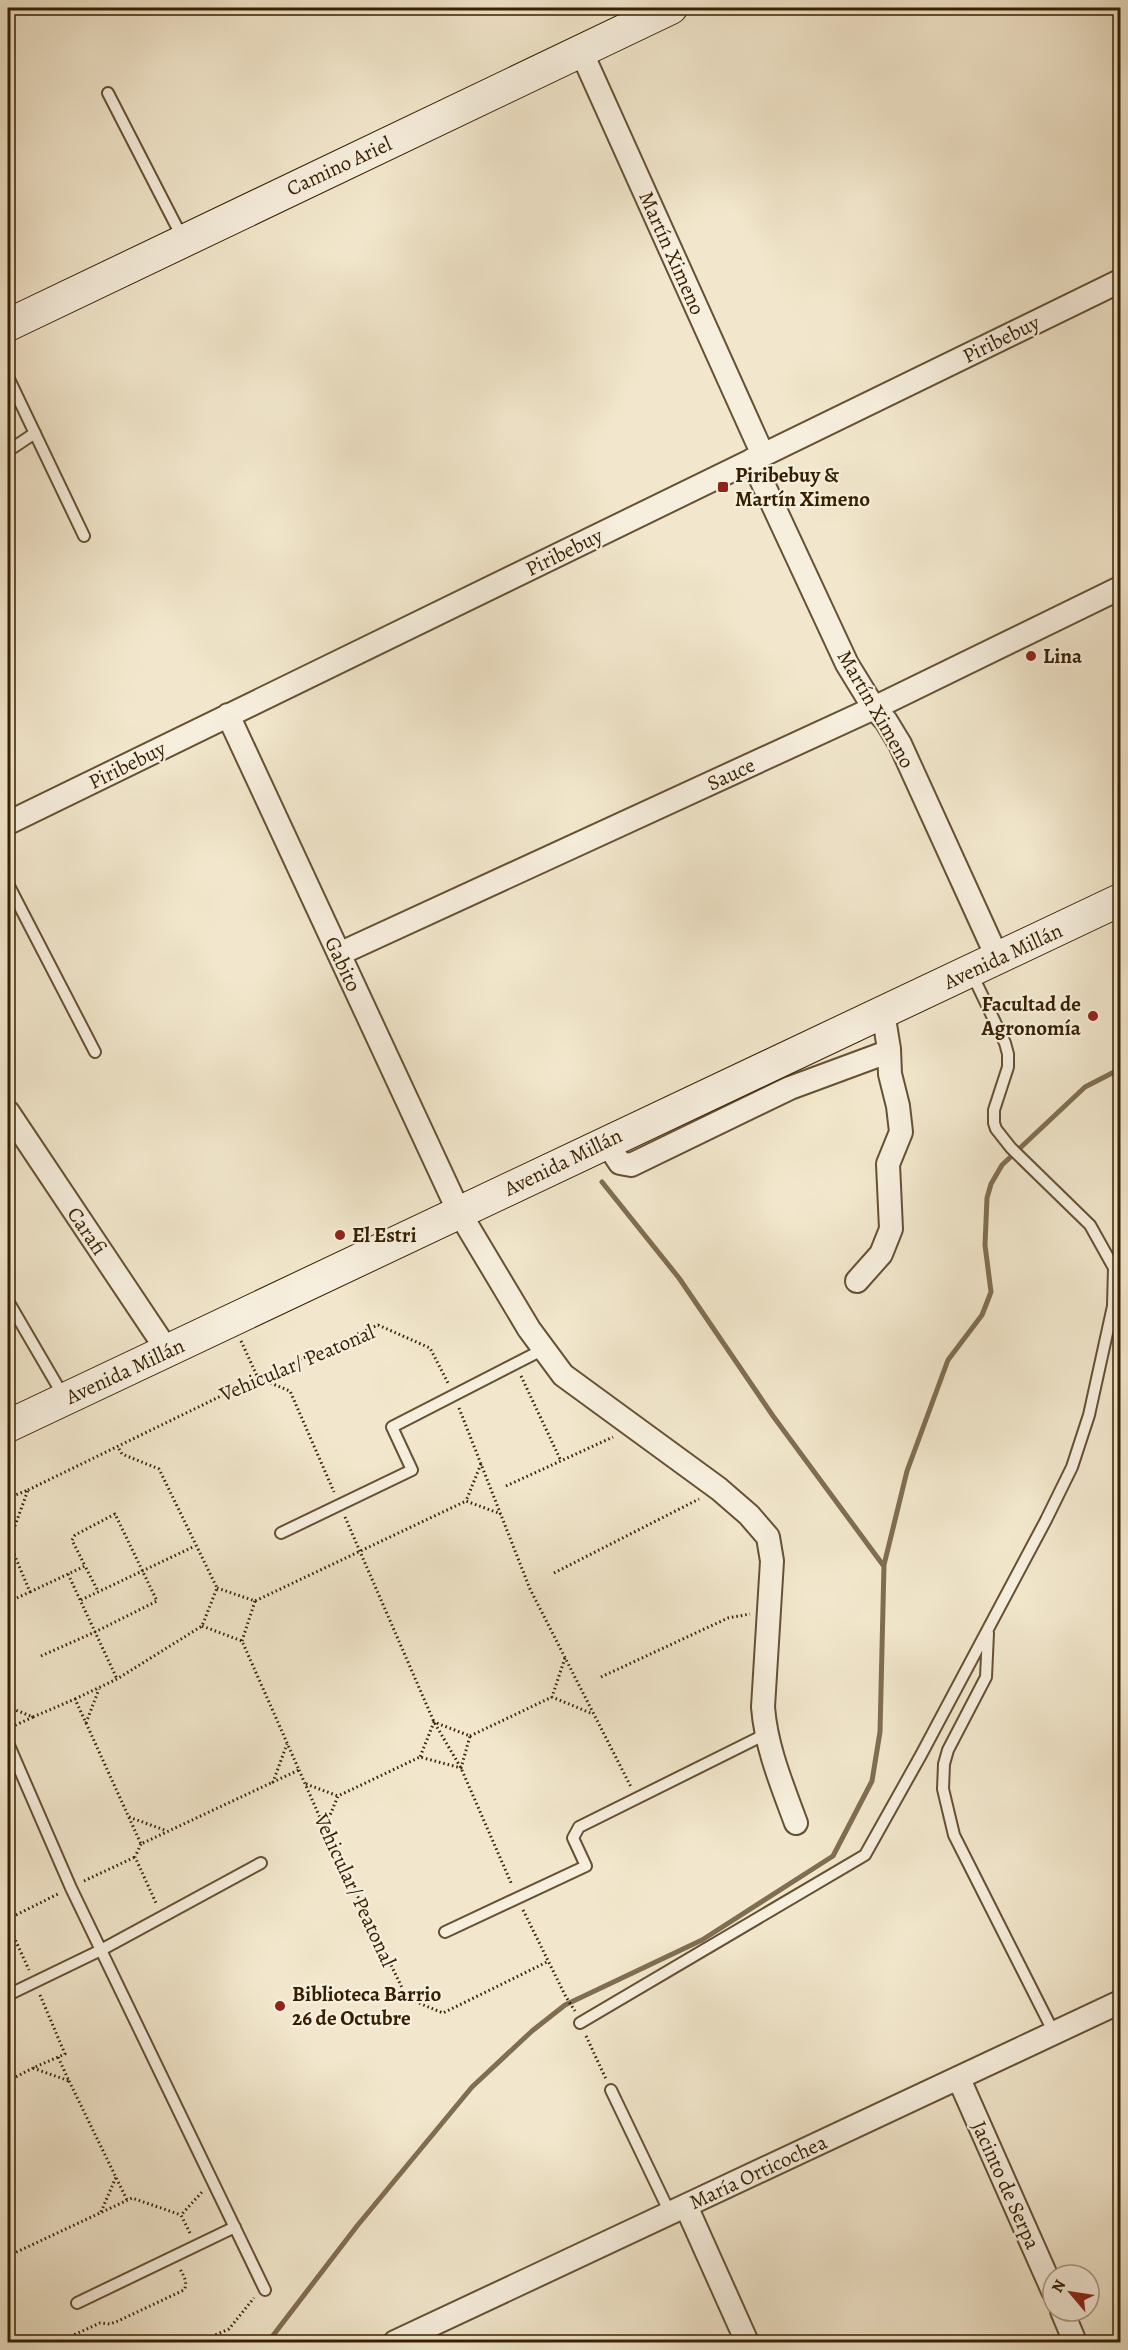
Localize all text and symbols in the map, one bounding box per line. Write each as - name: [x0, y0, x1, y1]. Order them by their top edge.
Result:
- street label: Camino Ariel: [282, 129, 396, 203]
- street label: Martín Ximeno: [632, 187, 712, 319]
- street label: Piribebuy: [958, 308, 1045, 370]
- place label: Piribebuy & Martín Ximeno: [735, 461, 870, 513]
- marker: Piribebuy & Martín Ximeno: [716, 480, 730, 494]
- street label: Piribebuy: [521, 521, 608, 583]
- place label: Lina: [1043, 642, 1083, 670]
- street label: Martín Ximeno: [831, 645, 921, 773]
- marker: Lina: [1024, 649, 1038, 663]
- street label: Piribebuy: [84, 734, 171, 796]
- street label: Sauce: [702, 751, 760, 797]
- street label: Avenida Millán: [938, 916, 1067, 996]
- street label: Gabito: [318, 932, 368, 996]
- place label: Facultad de Agronomía: [980, 990, 1082, 1042]
- marker: Facultad de Agronomía: [1086, 1009, 1100, 1023]
- street label: Avenida Millán: [498, 1121, 627, 1203]
- street label: Carafi: [61, 1201, 113, 1261]
- place label: El Estri: [352, 1221, 417, 1249]
- marker: El Estri: [333, 1228, 347, 1242]
- street label: Vehicular/ Peatonal: [214, 1318, 379, 1409]
- street label: Avenida Millán: [60, 1331, 189, 1411]
- street label: Vehicular/ Peatonal: [307, 1808, 403, 1971]
- place label: Biblioteca Barrio 26 de Octubre: [292, 1980, 441, 2032]
- marker: Biblioteca Barrio 26 de Octubre: [273, 1999, 287, 2013]
- street label: Jacinto de Serpa: [965, 2116, 1047, 2254]
- street label: María Orticochea: [685, 2128, 832, 2216]
- north arrow: [1041, 2263, 1101, 2323]
- text: N: [1046, 2275, 1071, 2297]

